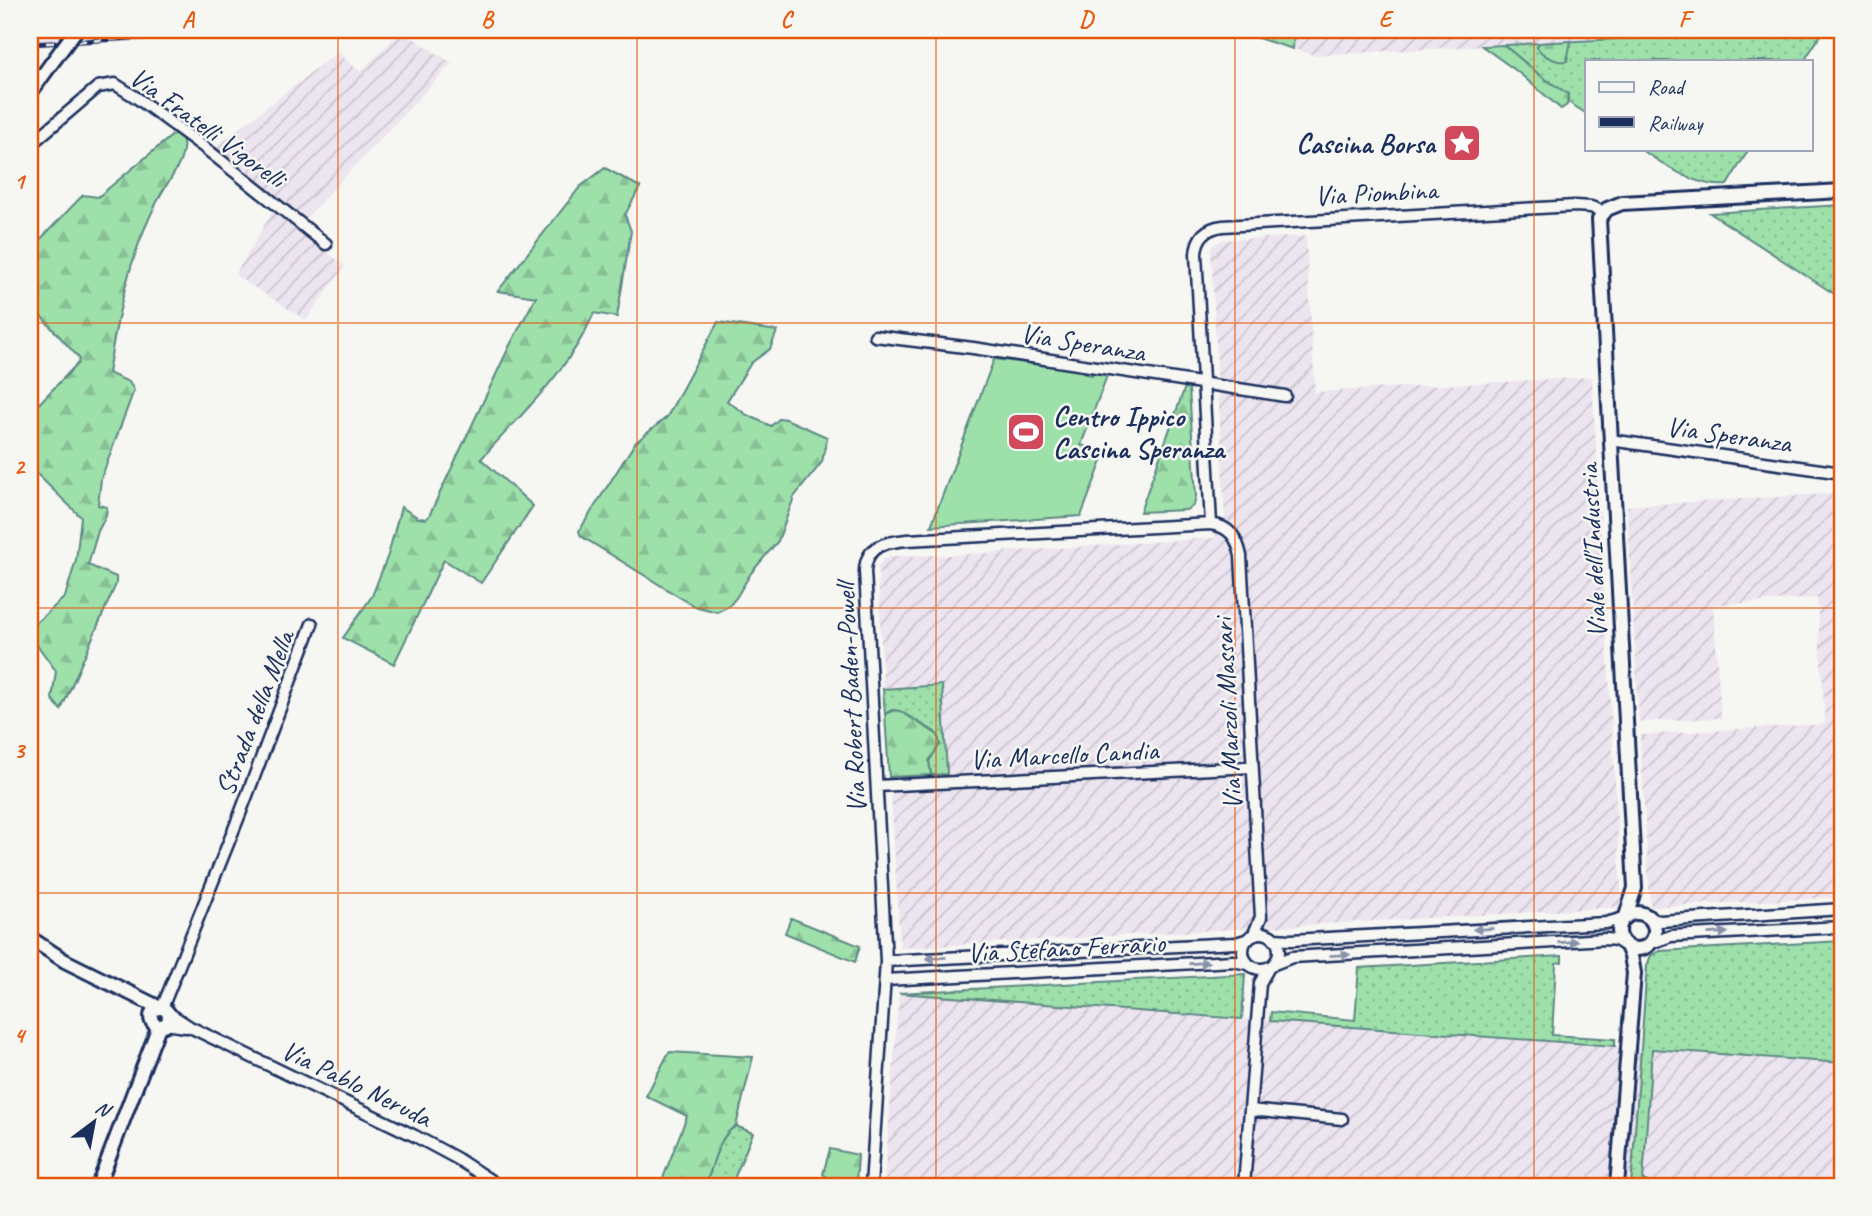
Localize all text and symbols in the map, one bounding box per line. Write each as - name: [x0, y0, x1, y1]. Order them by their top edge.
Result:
- text: A: [182, 5, 196, 34]
- text: B: [481, 5, 495, 34]
- text: C: [781, 5, 795, 34]
- text: D: [1079, 5, 1095, 34]
- text: E: [1379, 5, 1395, 34]
- text: F: [1679, 5, 1695, 34]
- street label: Via Fratelli Vigorelli: [123, 59, 295, 198]
- legend: [1585, 60, 1812, 150]
- text: Road: [1648, 74, 1687, 100]
- text: Railway: [1648, 110, 1704, 136]
- place icon: Cascina Borsa: [1441, 122, 1483, 164]
- place label: Cascina Borsa: [1296, 126, 1438, 161]
- text: 1: [14, 167, 27, 196]
- street label: Via Piombina: [1314, 172, 1441, 213]
- street label: Via Speranza: [1018, 315, 1149, 370]
- place label: Centro Ippico Cascina Speranza: [1053, 399, 1227, 466]
- street label: Via Speranza: [1664, 408, 1795, 461]
- sports icon: Centro Ippico Cascina Speranza: [1005, 411, 1047, 453]
- text: 2: [14, 452, 27, 481]
- street label: Viale dell'Industria: [1570, 461, 1615, 639]
- street label: Via Robert Baden-Powell: [827, 577, 874, 814]
- street label: Via Marzoli Massari: [1205, 613, 1250, 811]
- street label: Strada della Mella: [207, 624, 303, 800]
- street label: Via Marcello Candia: [969, 732, 1161, 777]
- text: 3: [14, 736, 27, 765]
- one-way arrow: [1472, 923, 1494, 934]
- street label: Via Stefano Ferrario: [966, 925, 1168, 970]
- one-way arrow: [1707, 928, 1729, 939]
- one-way arrow: [1557, 937, 1579, 948]
- one-way arrow: [1330, 950, 1352, 961]
- one-way arrow: [925, 953, 947, 964]
- one-way arrow: [1188, 957, 1210, 968]
- text: 4: [14, 1021, 27, 1050]
- street label: Via Pablo Neruda: [276, 1032, 439, 1136]
- north arrow: [60, 1086, 130, 1156]
- text: N: [91, 1095, 117, 1123]

